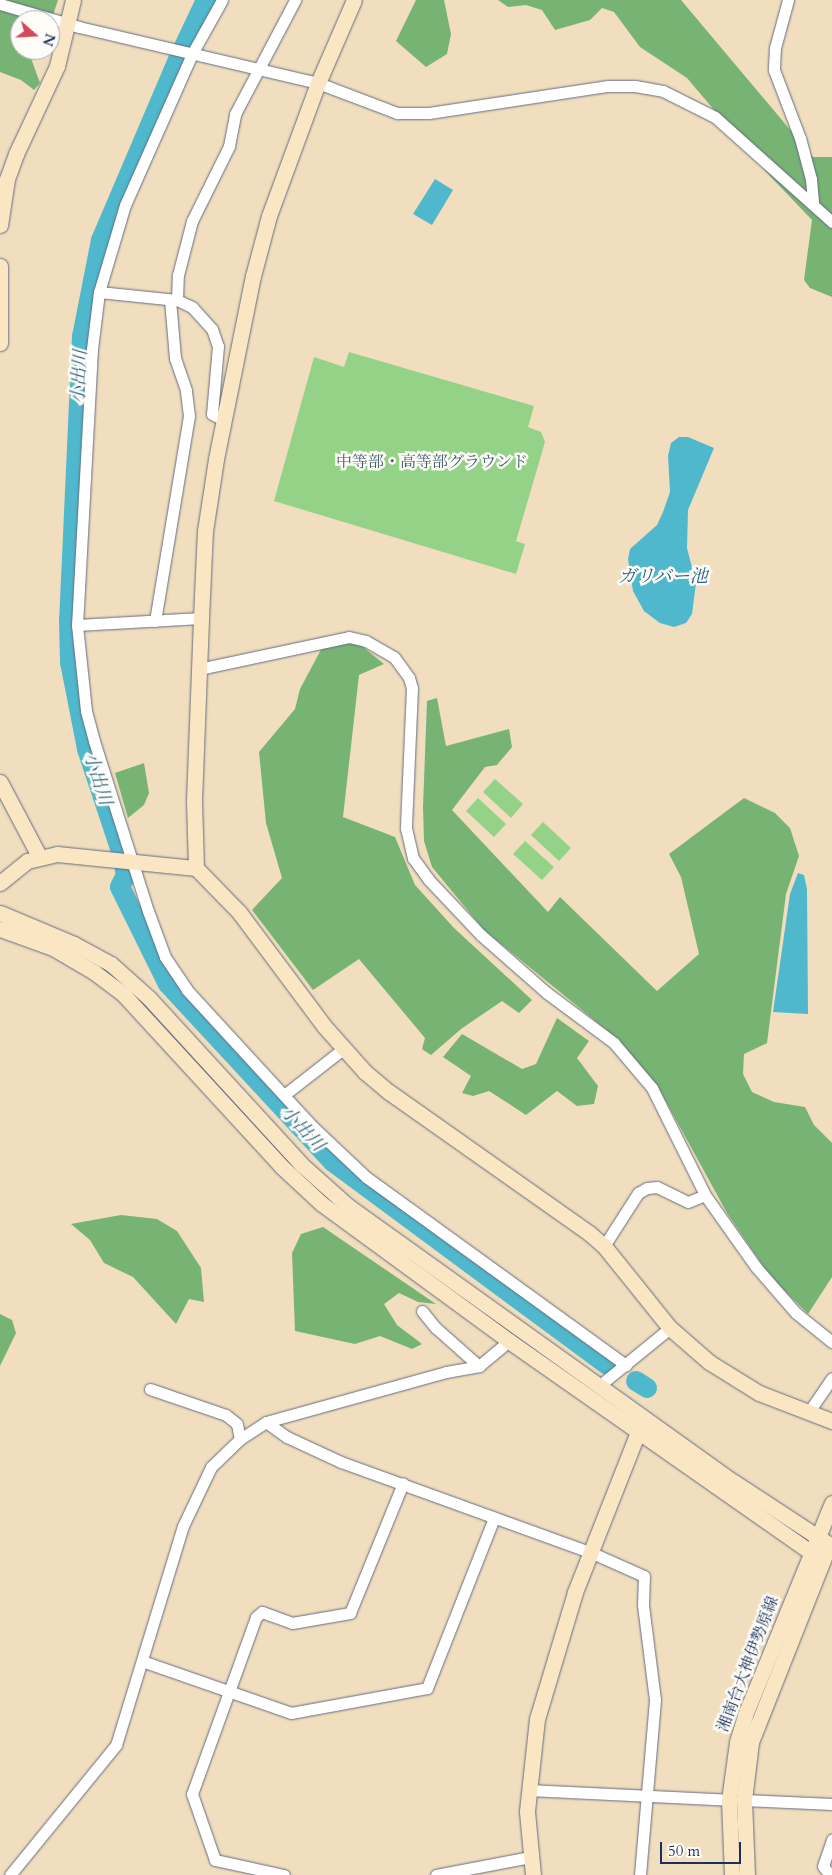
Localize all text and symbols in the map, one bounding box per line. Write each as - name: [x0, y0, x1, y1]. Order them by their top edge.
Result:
- north arrow: [10, 10, 60, 60]
- text: N: [38, 31, 60, 49]
- water label: 小出川: [68, 349, 92, 405]
- park label: 中等部・高等部グラウンド: [336, 452, 528, 472]
- water label: ガリバー池: [618, 566, 708, 588]
- water label: 小出川: [78, 750, 116, 808]
- water label: 小出川: [276, 1102, 328, 1156]
- street label: 湘南台大神伊勢原線: [713, 1593, 783, 1735]
- scale bar: [662, 1832, 743, 1864]
- text: 50 m: [668, 1841, 700, 1861]

